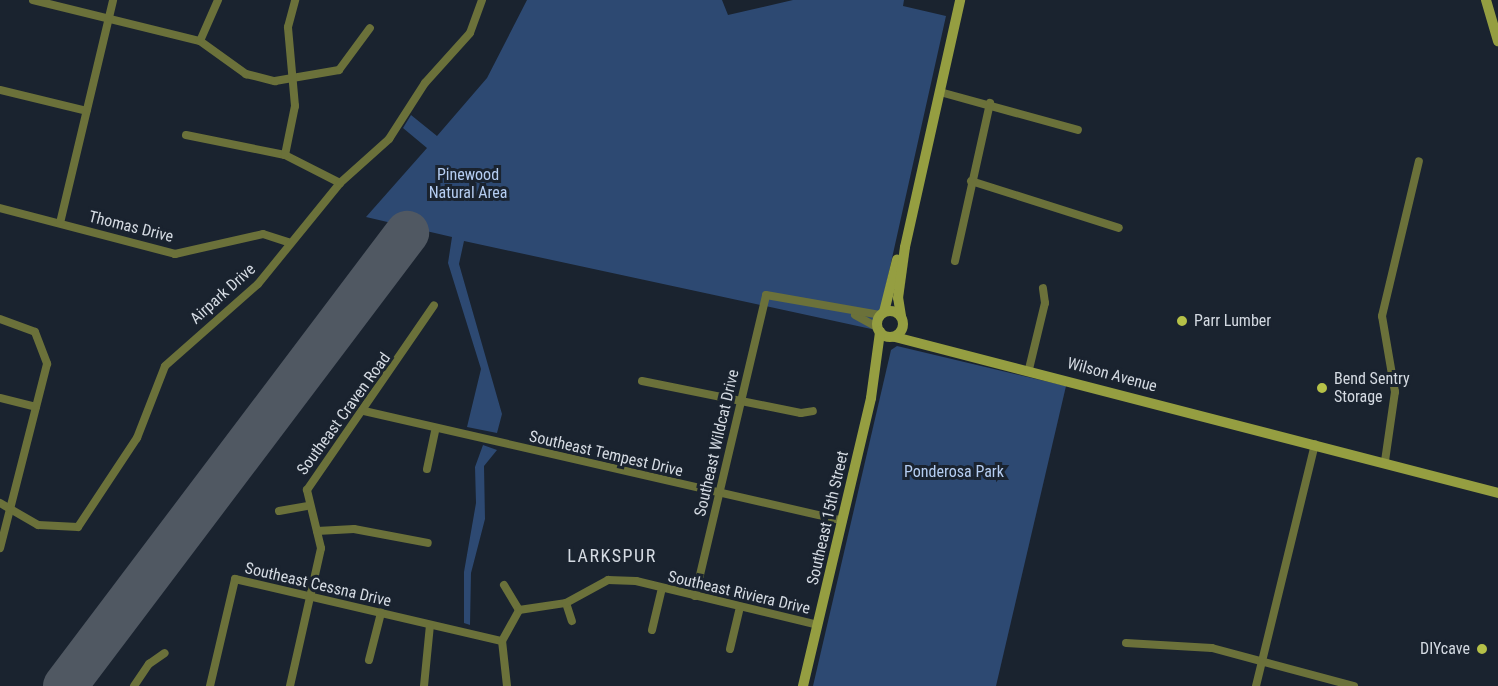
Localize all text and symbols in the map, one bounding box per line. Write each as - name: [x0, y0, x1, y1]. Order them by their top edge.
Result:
- park label: Pinewood Natural Area: [429, 165, 507, 203]
- street label: Thomas Drive: [87, 207, 175, 247]
- street label: Airpark Drive: [186, 260, 260, 328]
- place label: Parr Lumber: [1194, 311, 1271, 331]
- marker: Parr Lumber: [1175, 314, 1189, 328]
- street label: Southeast Craven Road: [293, 349, 395, 479]
- street label: Wilson Avenue: [1065, 354, 1159, 396]
- street label: Southeast Wildcat Drive: [691, 368, 743, 518]
- place label: Bend Sentry Storage: [1334, 369, 1410, 407]
- marker: Bend Sentry Storage: [1315, 381, 1329, 395]
- street label: Southeast Tempest Drive: [527, 427, 685, 481]
- street label: Southeast 15th Street: [803, 449, 853, 587]
- park label: Ponderosa Park: [904, 462, 1004, 482]
- district label: LARKSPUR: [567, 545, 657, 567]
- street label: Southeast Cessna Drive: [243, 559, 393, 611]
- street label: Southeast Riviera Drive: [666, 567, 812, 619]
- place label: DIYcave: [1420, 639, 1470, 659]
- marker: DIYcave: [1475, 642, 1489, 656]

